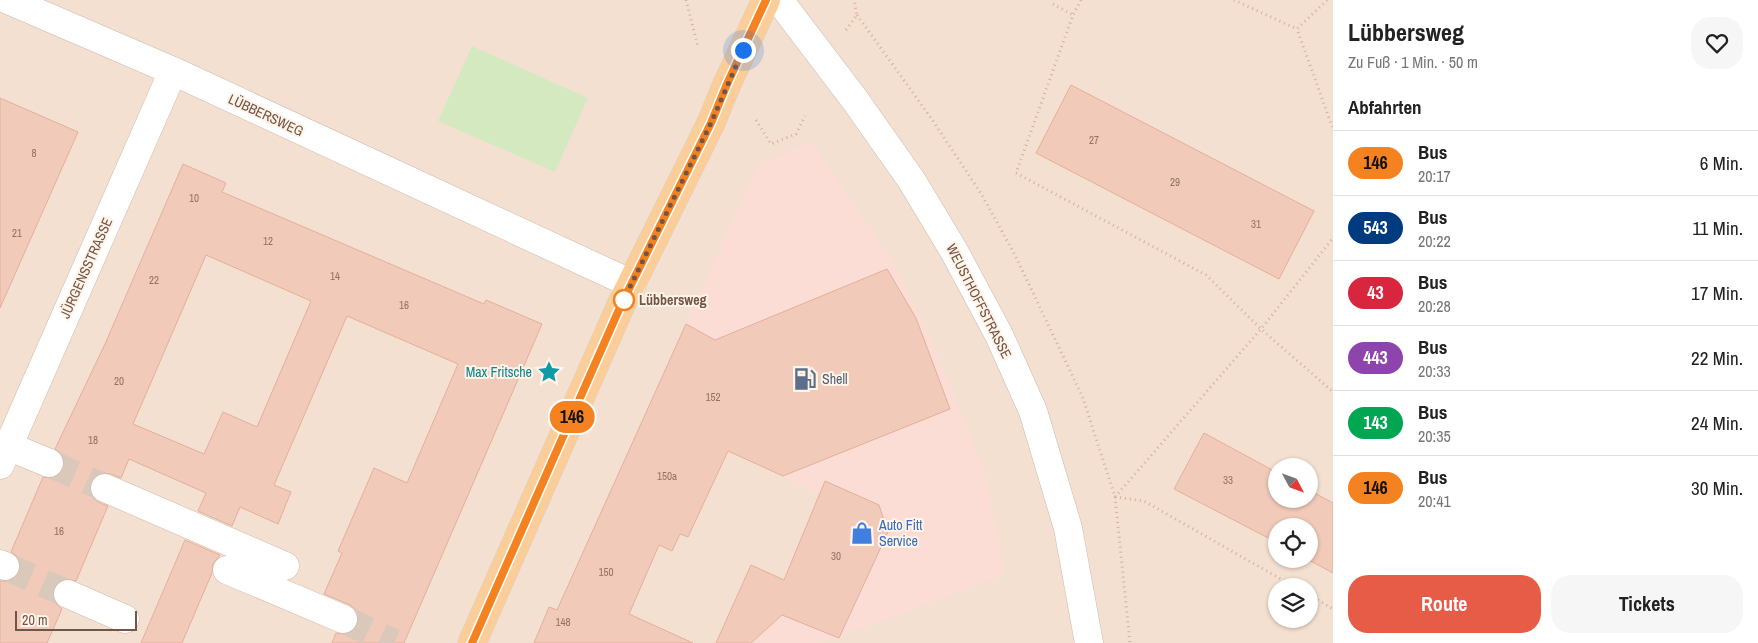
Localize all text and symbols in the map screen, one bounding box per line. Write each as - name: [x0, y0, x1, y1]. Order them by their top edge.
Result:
- text: Lübbersweg: [1348, 16, 1464, 48]
- button: heart: [1691, 17, 1743, 69]
- your location: [731, 38, 756, 63]
- text: Zu Fuß · 1 Min. · 50 m: [1348, 51, 1478, 73]
- street label: LÜBBERSWEG: [225, 90, 307, 140]
- text: Abfahrten: [1348, 94, 1422, 120]
- house number: 27: [1089, 133, 1099, 147]
- text: Bus: [1418, 139, 1447, 165]
- house number: 8: [31, 146, 37, 160]
- text: 146: [1363, 150, 1388, 175]
- text: 6 Min.: [1700, 150, 1743, 176]
- text: 20:17: [1418, 165, 1451, 187]
- house number: 29: [1170, 175, 1180, 189]
- house number: 10: [189, 191, 199, 205]
- text: Bus: [1418, 204, 1447, 230]
- street label: JÜRGENSSTRASSE: [56, 215, 116, 321]
- text: 543: [1363, 215, 1388, 240]
- text: 11 Min.: [1692, 215, 1743, 241]
- house number: 31: [1251, 217, 1261, 231]
- house number: 21: [12, 226, 22, 240]
- text: 20:22: [1418, 230, 1451, 252]
- house number: 12: [263, 234, 273, 248]
- street label: WEUSTHOFFSTRASSE: [942, 241, 1016, 361]
- house number: 14: [330, 269, 340, 283]
- text: Bus: [1418, 269, 1447, 295]
- house number: 22: [149, 273, 159, 287]
- text: 43: [1367, 280, 1384, 305]
- text: 17 Min.: [1691, 280, 1743, 306]
- marker: Lübbersweg: [613, 289, 635, 311]
- place label: Lübbersweg: [639, 291, 707, 309]
- text: 20:28: [1418, 295, 1451, 317]
- house number: 16: [399, 298, 409, 312]
- text: Bus: [1418, 334, 1447, 360]
- text: 443: [1363, 345, 1388, 370]
- text: 22 Min.: [1691, 345, 1743, 371]
- place icon: Max Fritsche: [536, 359, 562, 385]
- text: 20:33: [1418, 360, 1451, 382]
- place label: Max Fritsche: [466, 363, 532, 381]
- fuel station icon: Shell: [792, 366, 818, 392]
- place label: Shell: [822, 370, 848, 388]
- house number: 20: [114, 374, 124, 388]
- house number: 152: [705, 390, 721, 404]
- text: Bus: [1418, 399, 1447, 425]
- line badge: 146: [543, 401, 601, 433]
- text: 146: [560, 404, 584, 429]
- text: 143: [1363, 410, 1388, 435]
- text: 24 Min.: [1691, 410, 1743, 436]
- text: 20:35: [1418, 425, 1451, 447]
- house number: 18: [88, 433, 98, 447]
- north arrow: [1268, 458, 1318, 508]
- map controls: [1268, 458, 1318, 628]
- text: Bus: [1418, 464, 1447, 490]
- house number: 150a: [657, 469, 677, 483]
- house number: 33: [1223, 473, 1233, 487]
- text: 146: [1363, 475, 1388, 500]
- text: 30 Min.: [1691, 475, 1743, 501]
- text: 20:41: [1418, 490, 1451, 512]
- place label: Auto Fitt Service: [878, 516, 922, 550]
- button: locate: [1268, 518, 1318, 568]
- shop icon: Auto Fitt Service: [849, 520, 875, 546]
- house number: 16: [54, 524, 64, 538]
- house number: 30: [831, 549, 841, 563]
- house number: 150: [598, 565, 614, 579]
- button: Route: [1348, 575, 1541, 633]
- button: Tickets: [1551, 575, 1743, 633]
- button: layers: [1268, 578, 1318, 628]
- scale bar: [15, 608, 138, 631]
- text: 20 m: [22, 611, 48, 629]
- house number: 148: [555, 615, 571, 629]

